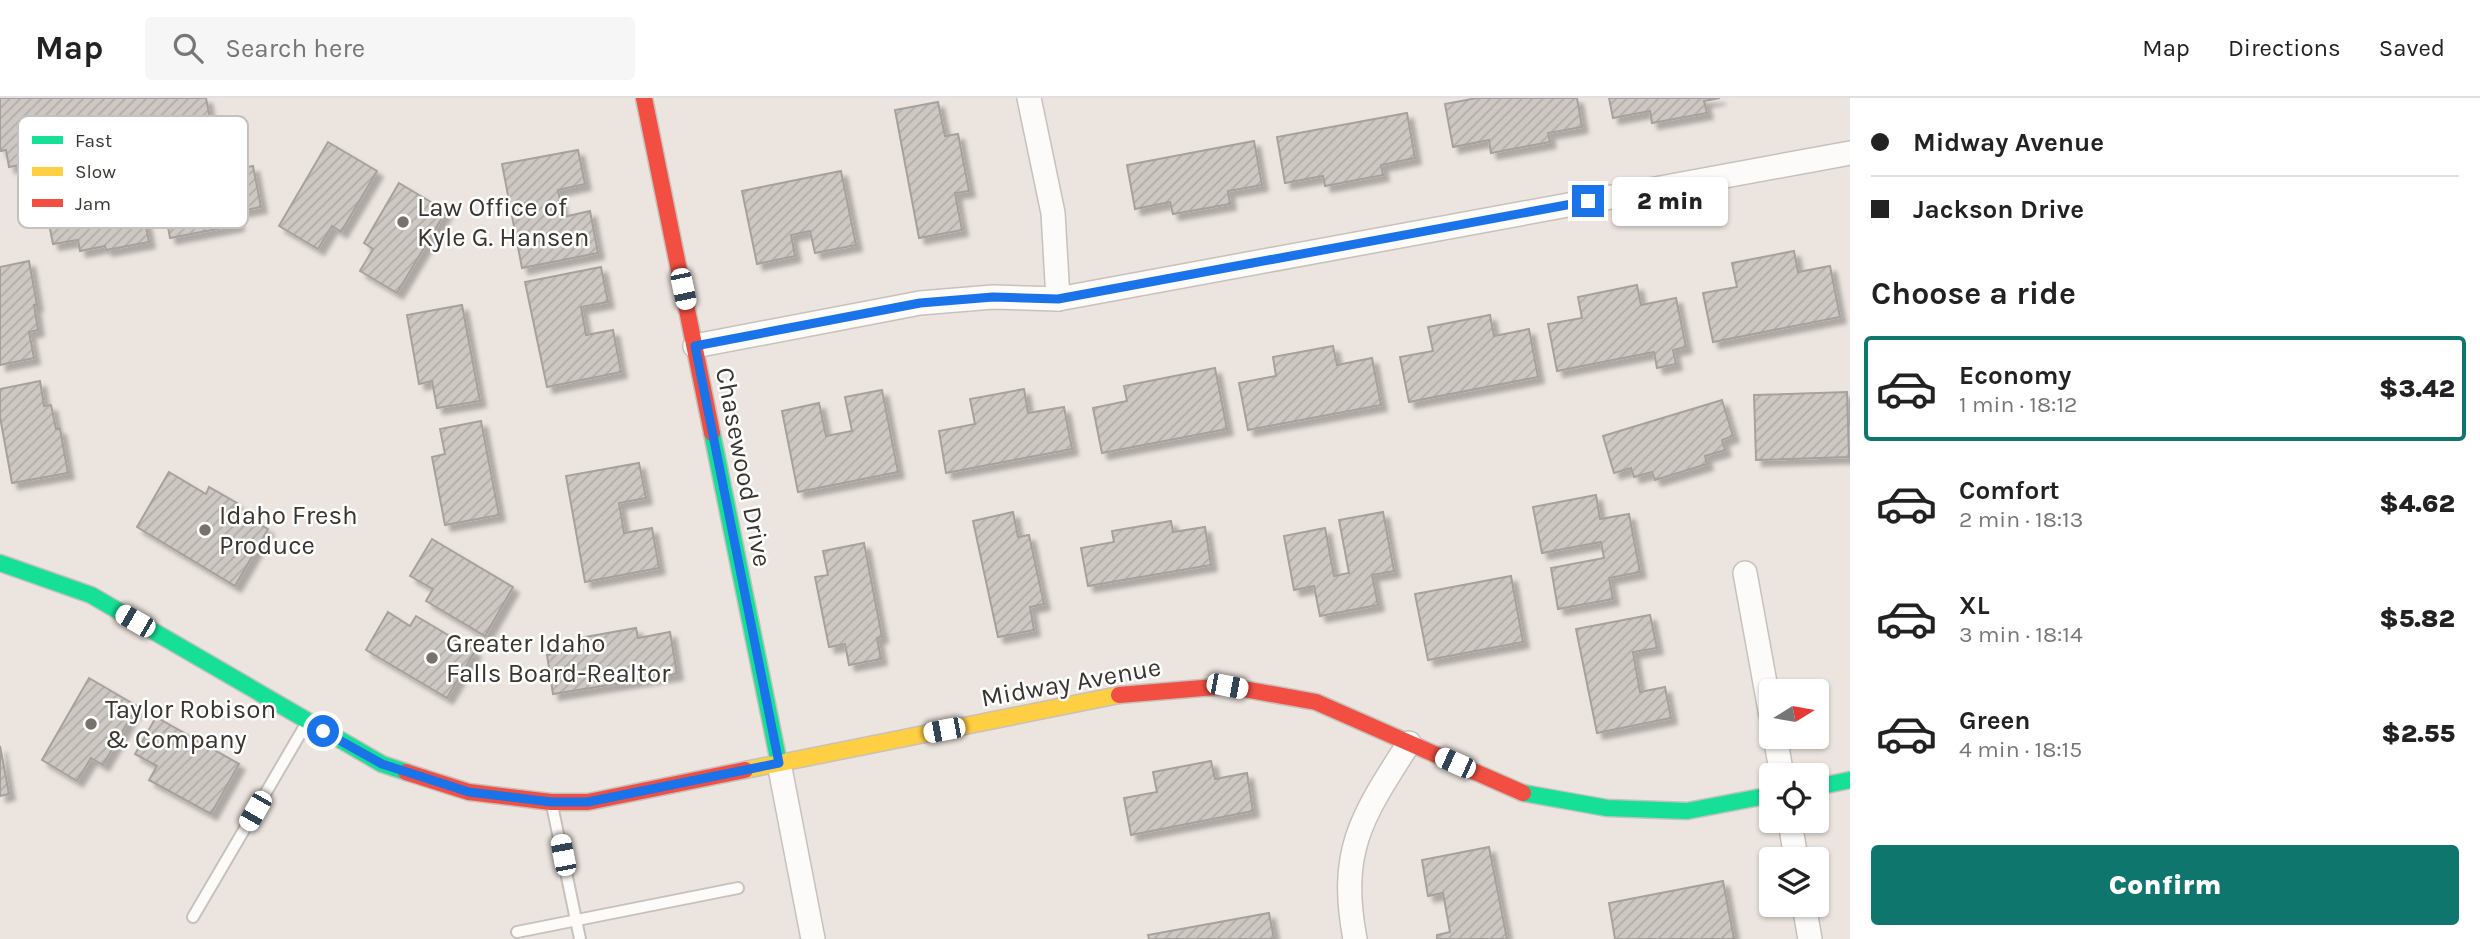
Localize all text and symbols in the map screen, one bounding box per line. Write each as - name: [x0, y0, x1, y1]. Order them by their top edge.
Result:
- search box: [145, 17, 635, 80]
- text: Map: [35, 29, 103, 67]
- icon: search: [169, 29, 207, 67]
- text: Search here: [225, 33, 365, 64]
- text: Map: [2142, 34, 2190, 62]
- text: Directions: [2228, 34, 2341, 62]
- text: Saved: [2379, 34, 2445, 62]
- legend: [18, 116, 248, 228]
- text: Midway Avenue: [1913, 127, 2104, 158]
- text: Fast: [75, 130, 112, 152]
- text: Slow: [75, 161, 116, 183]
- callout: 2 min: [1612, 176, 1728, 226]
- route end: [1572, 185, 1604, 217]
- text: 2 min: [1637, 188, 1703, 215]
- place label: Law Office of Kyle G. Hansen: [417, 192, 589, 253]
- text: Jam: [75, 193, 111, 215]
- text: Jackson Drive: [1913, 194, 2084, 225]
- marker: Law Office of Kyle G. Hansen: [395, 214, 411, 230]
- car: [669, 266, 698, 312]
- text: Choose a ride: [1871, 275, 2076, 312]
- icon: car: [1875, 357, 1938, 420]
- text: Economy: [1959, 360, 2071, 391]
- street label: Chasewood Drive: [709, 365, 778, 569]
- text: $3.42: [2379, 373, 2455, 404]
- text: 1 min · 18:12: [1959, 391, 2077, 418]
- icon: car: [1875, 472, 1938, 535]
- text: Comfort: [1959, 475, 2060, 506]
- text: $4.62: [2379, 488, 2455, 519]
- place label: Idaho Fresh Produce: [219, 500, 358, 561]
- text: 2 min · 18:13: [1959, 506, 2083, 533]
- marker: Idaho Fresh Produce: [197, 522, 213, 538]
- icon: car: [1875, 587, 1938, 650]
- text: XL: [1959, 590, 1990, 621]
- car: [112, 601, 159, 641]
- text: $5.82: [2379, 603, 2455, 634]
- text: 3 min · 18:14: [1959, 621, 2083, 648]
- place label: Greater Idaho Falls Board-Realtor: [446, 628, 671, 689]
- marker: Greater Idaho Falls Board-Realtor: [424, 650, 440, 666]
- street label: Midway Avenue: [979, 651, 1163, 714]
- car: [1205, 672, 1250, 700]
- north arrow: [1759, 679, 1829, 749]
- map controls: [1759, 679, 1829, 917]
- place label: Taylor Robison & Company: [105, 694, 276, 755]
- icon: car: [1875, 702, 1938, 765]
- text: Green: [1959, 705, 2031, 736]
- route start: [307, 715, 339, 747]
- marker: Taylor Robison & Company: [83, 716, 99, 732]
- car: [922, 716, 967, 744]
- text: $2.55: [2381, 718, 2455, 749]
- text: 4 min · 18:15: [1959, 736, 2082, 763]
- car: [1432, 745, 1479, 781]
- button: locate: [1759, 763, 1829, 833]
- car: [236, 788, 275, 834]
- car: [549, 832, 578, 878]
- button: Confirm: [1871, 845, 2459, 925]
- button: layers: [1759, 847, 1829, 917]

